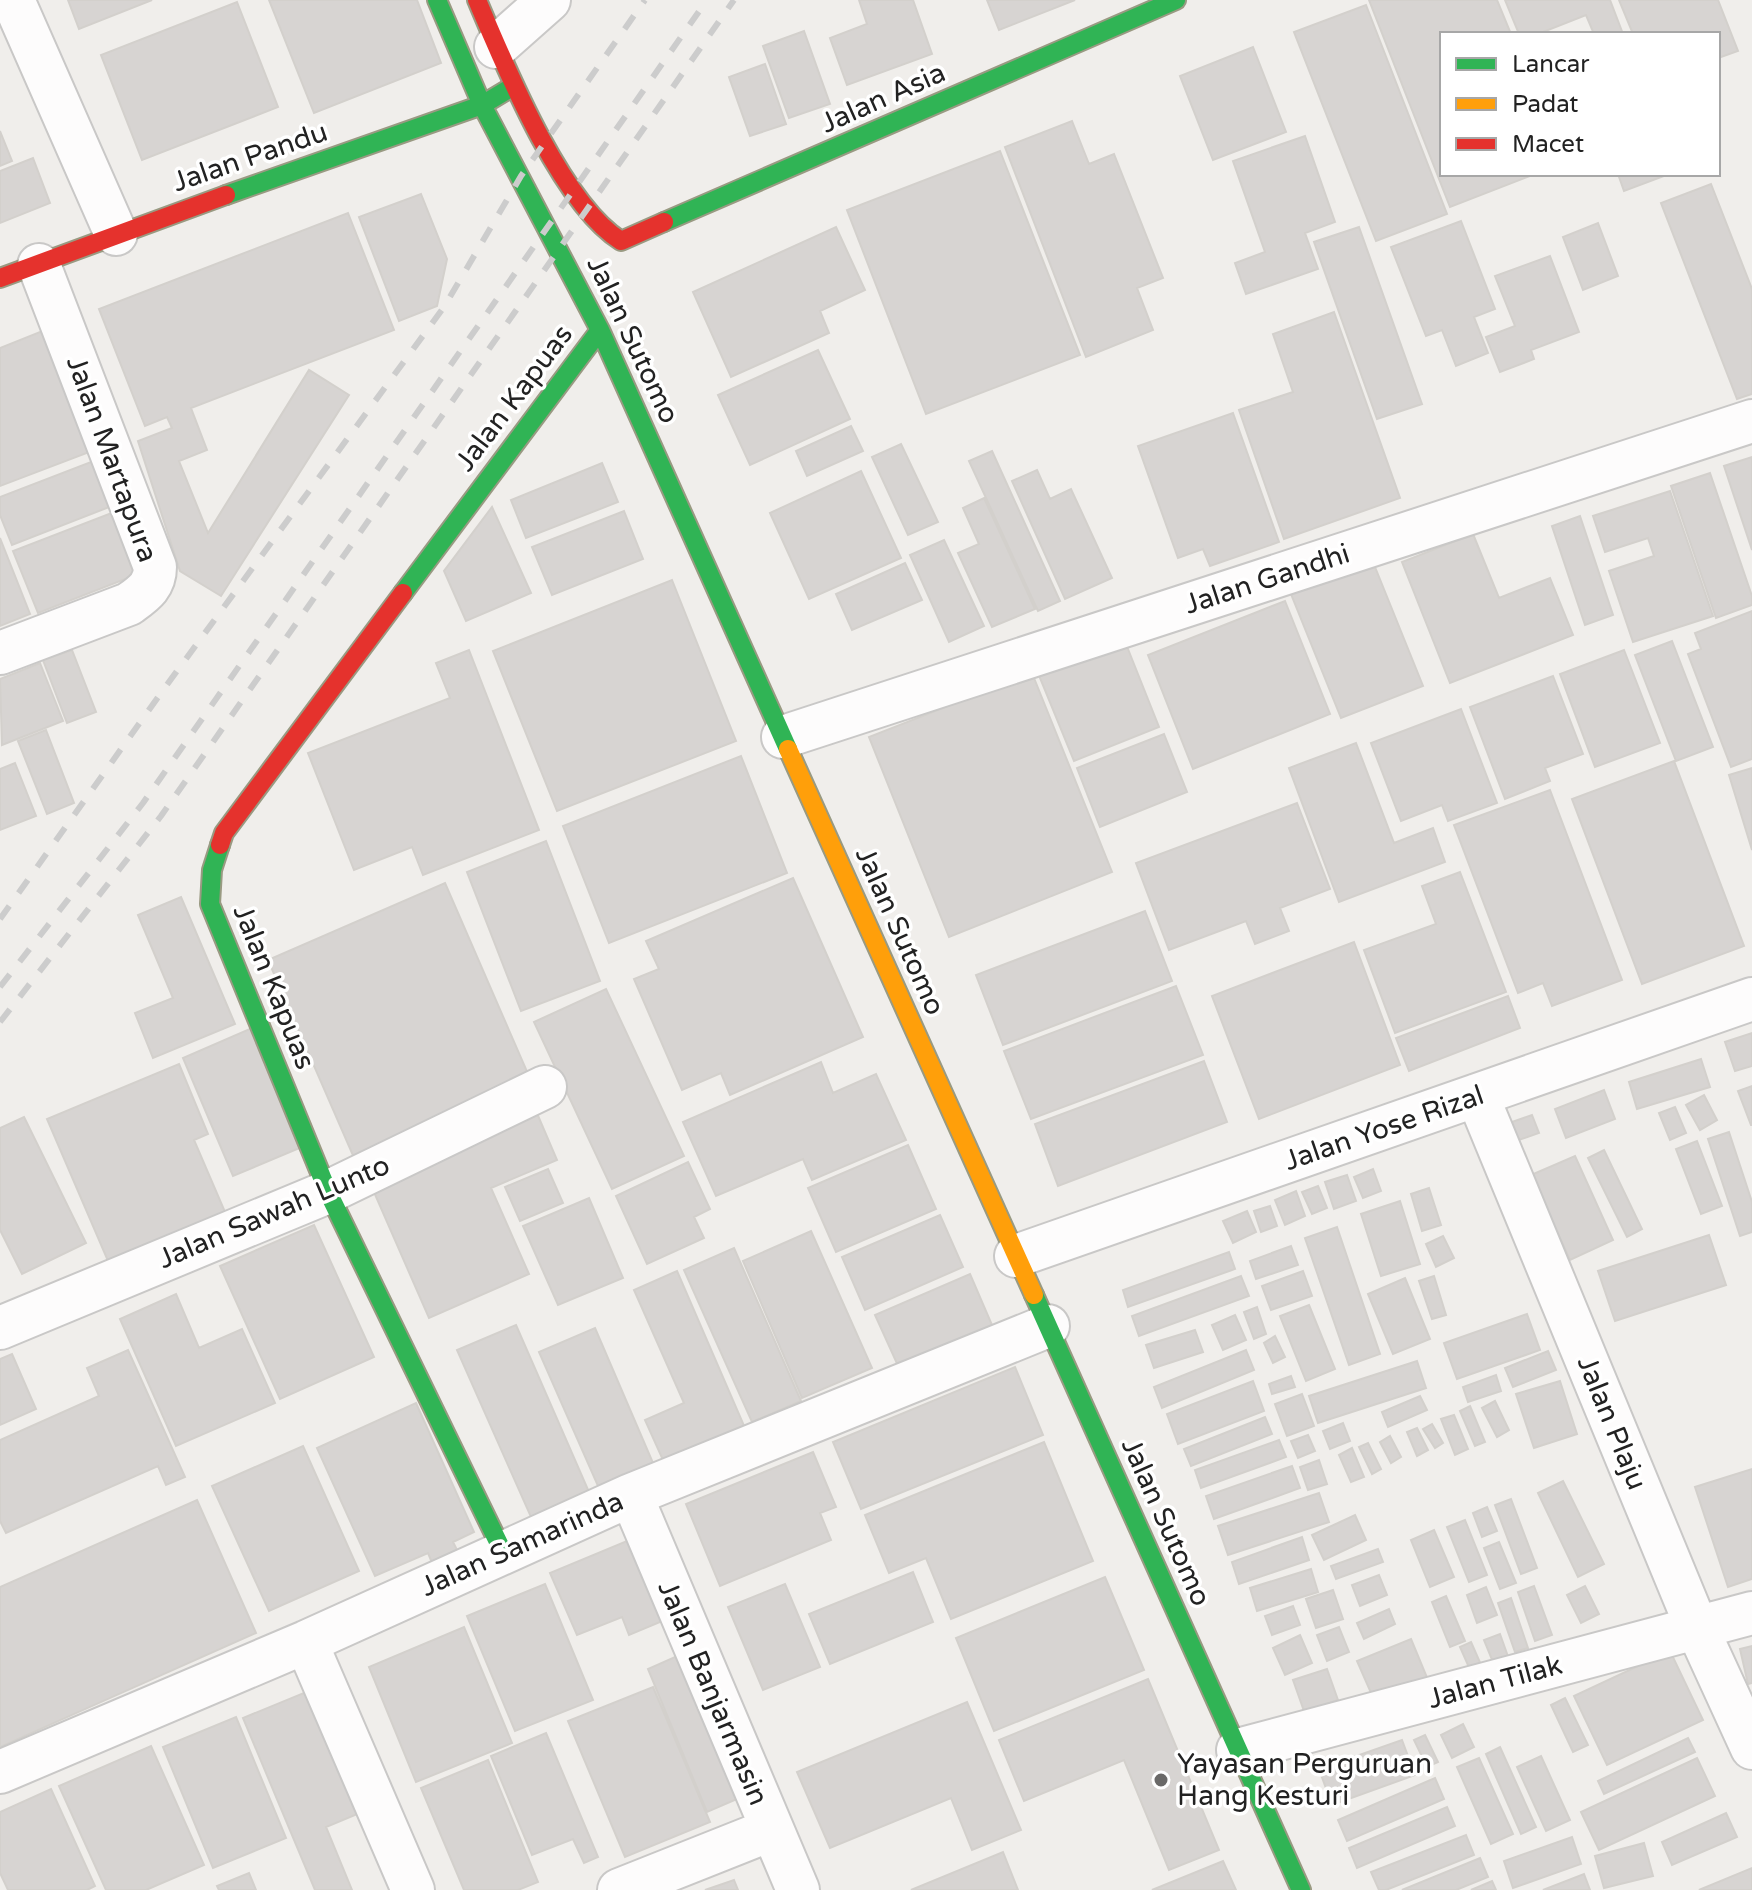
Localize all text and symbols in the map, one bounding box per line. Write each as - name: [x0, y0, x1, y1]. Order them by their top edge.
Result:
- legend: [1440, 32, 1720, 176]
- text: Lancar: [1512, 50, 1590, 79]
- street label: Jalan Asia: [815, 55, 951, 141]
- text: Padat: [1512, 90, 1579, 119]
- street label: Jalan Pandu: [168, 115, 332, 199]
- text: Macet: [1512, 130, 1584, 159]
- street label: Jalan Sutomo: [580, 251, 686, 429]
- street label: Jalan Kapuas: [448, 318, 580, 478]
- street label: Jalan Martapura: [59, 351, 165, 567]
- street label: Jalan Gandhi: [1180, 536, 1354, 622]
- street label: Jalan Sutomo: [848, 842, 952, 1020]
- street label: Jalan Kapuas: [226, 900, 322, 1074]
- street label: Jalan Yose Rizal: [1280, 1078, 1488, 1178]
- street label: Jalan Sawah Lunto: [153, 1148, 395, 1276]
- street label: Jalan Plaju: [1570, 1351, 1654, 1495]
- street label: Jalan Sutomo: [1114, 1433, 1218, 1611]
- street label: Jalan Samarinda: [415, 1484, 629, 1604]
- street label: Jalan Banjarmasin: [650, 1576, 776, 1810]
- street label: Jalan Tilak: [1424, 1648, 1566, 1716]
- place label: Yayasan Perguruan Hang Kesturi: [1177, 1747, 1432, 1813]
- marker: Yayasan Perguruan Hang Kesturi: [1152, 1771, 1170, 1789]

